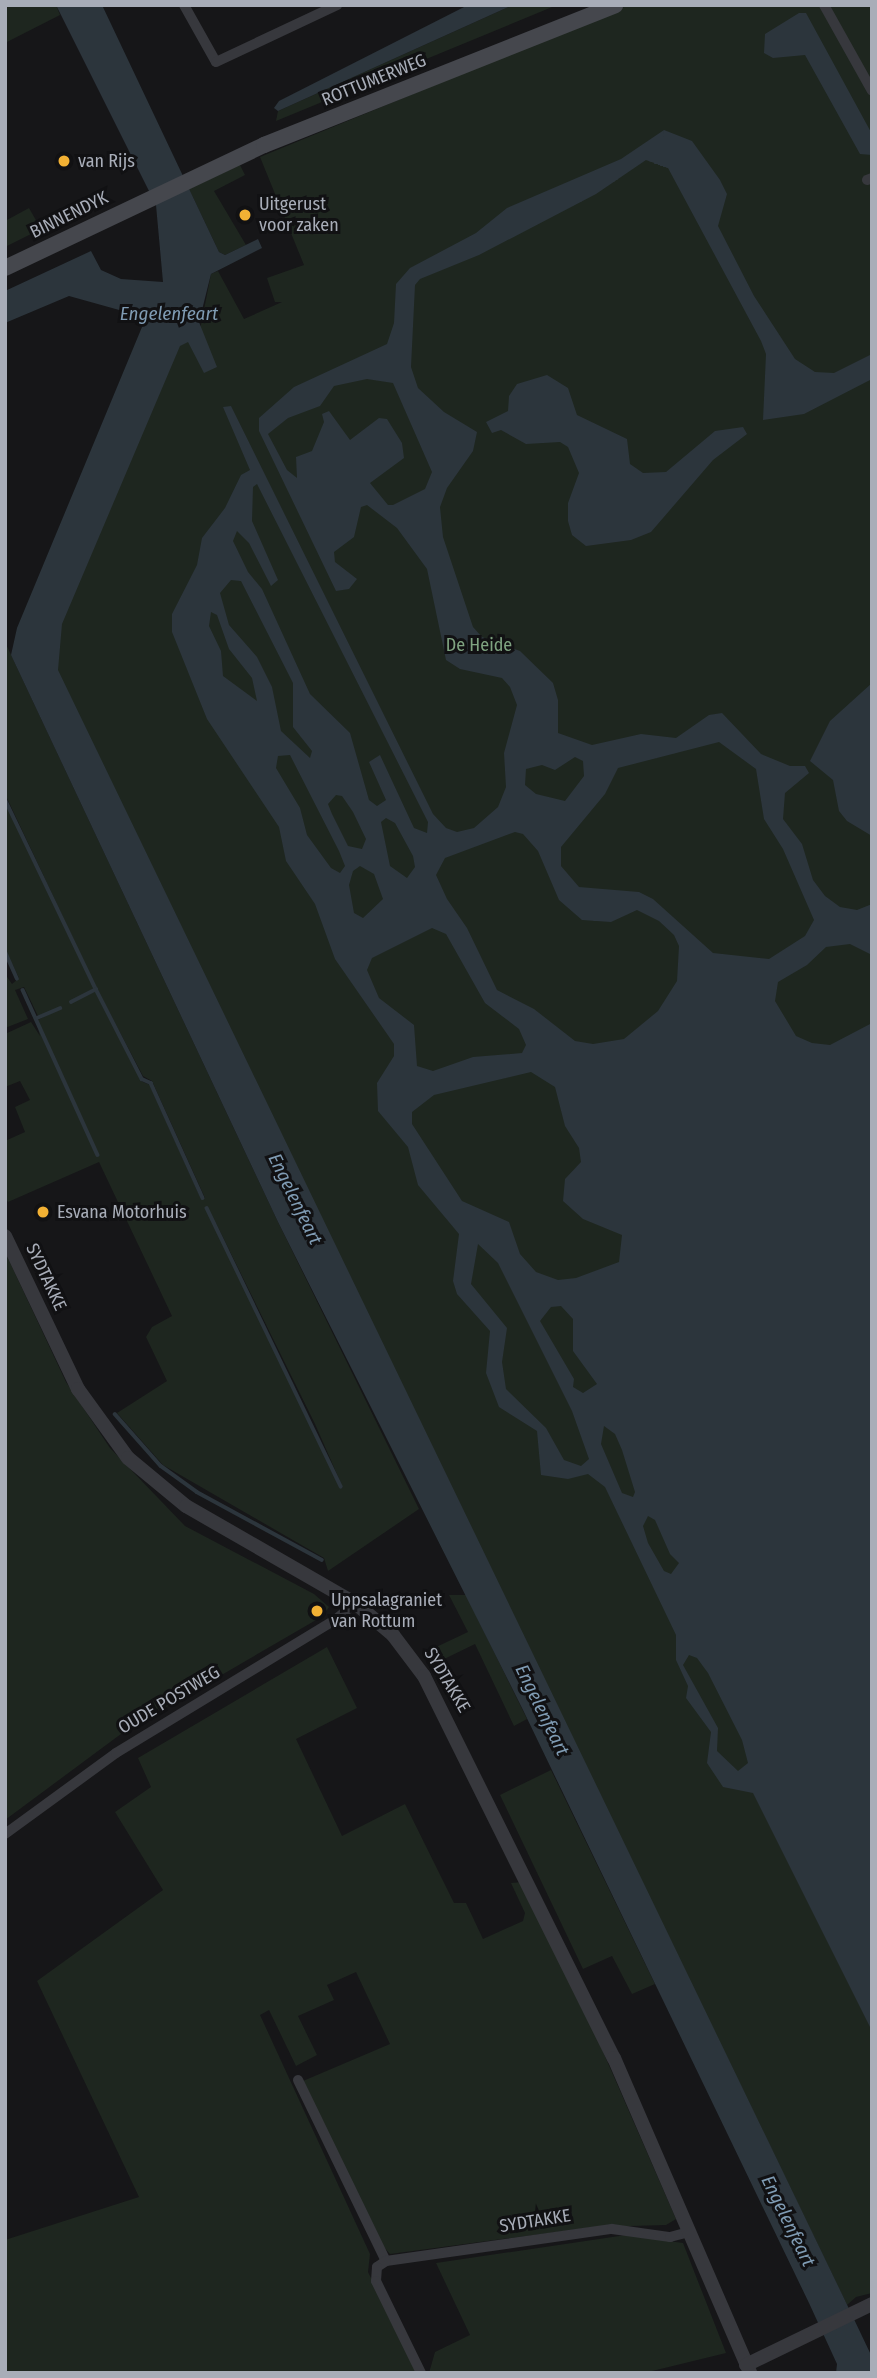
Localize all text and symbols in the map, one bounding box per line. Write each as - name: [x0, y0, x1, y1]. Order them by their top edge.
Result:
- street label: ROTTUMERWEG: [319, 49, 429, 111]
- place label: van Rijs: [78, 150, 135, 172]
- marker: van Rijs: [56, 153, 72, 169]
- street label: BINNENDYK: [26, 187, 112, 243]
- place label: Uitgerust voor zaken: [259, 194, 339, 236]
- marker: Uitgerust voor zaken: [237, 207, 253, 223]
- water label: Engelenfeart: [120, 303, 218, 325]
- park label: De Heide: [446, 634, 512, 656]
- water label: Engelenfeart: [263, 1150, 327, 1248]
- place label: Esvana Motorhuis: [57, 1201, 187, 1223]
- marker: Esvana Motorhuis: [35, 1204, 51, 1220]
- street label: SYDTAKKE: [21, 1240, 71, 1314]
- place label: Uppsalagraniet van Rottum: [331, 1590, 442, 1632]
- marker: Uppsalagraniet van Rottum: [309, 1603, 325, 1619]
- street label: SYDTAKKE: [419, 1644, 475, 1716]
- street label: OUDE POSTWEG: [114, 1661, 224, 1739]
- water label: Engelenfeart: [510, 1661, 574, 1759]
- water label: Engelenfeart: [756, 2172, 820, 2270]
- street label: SYDTAKKE: [498, 2205, 572, 2237]

